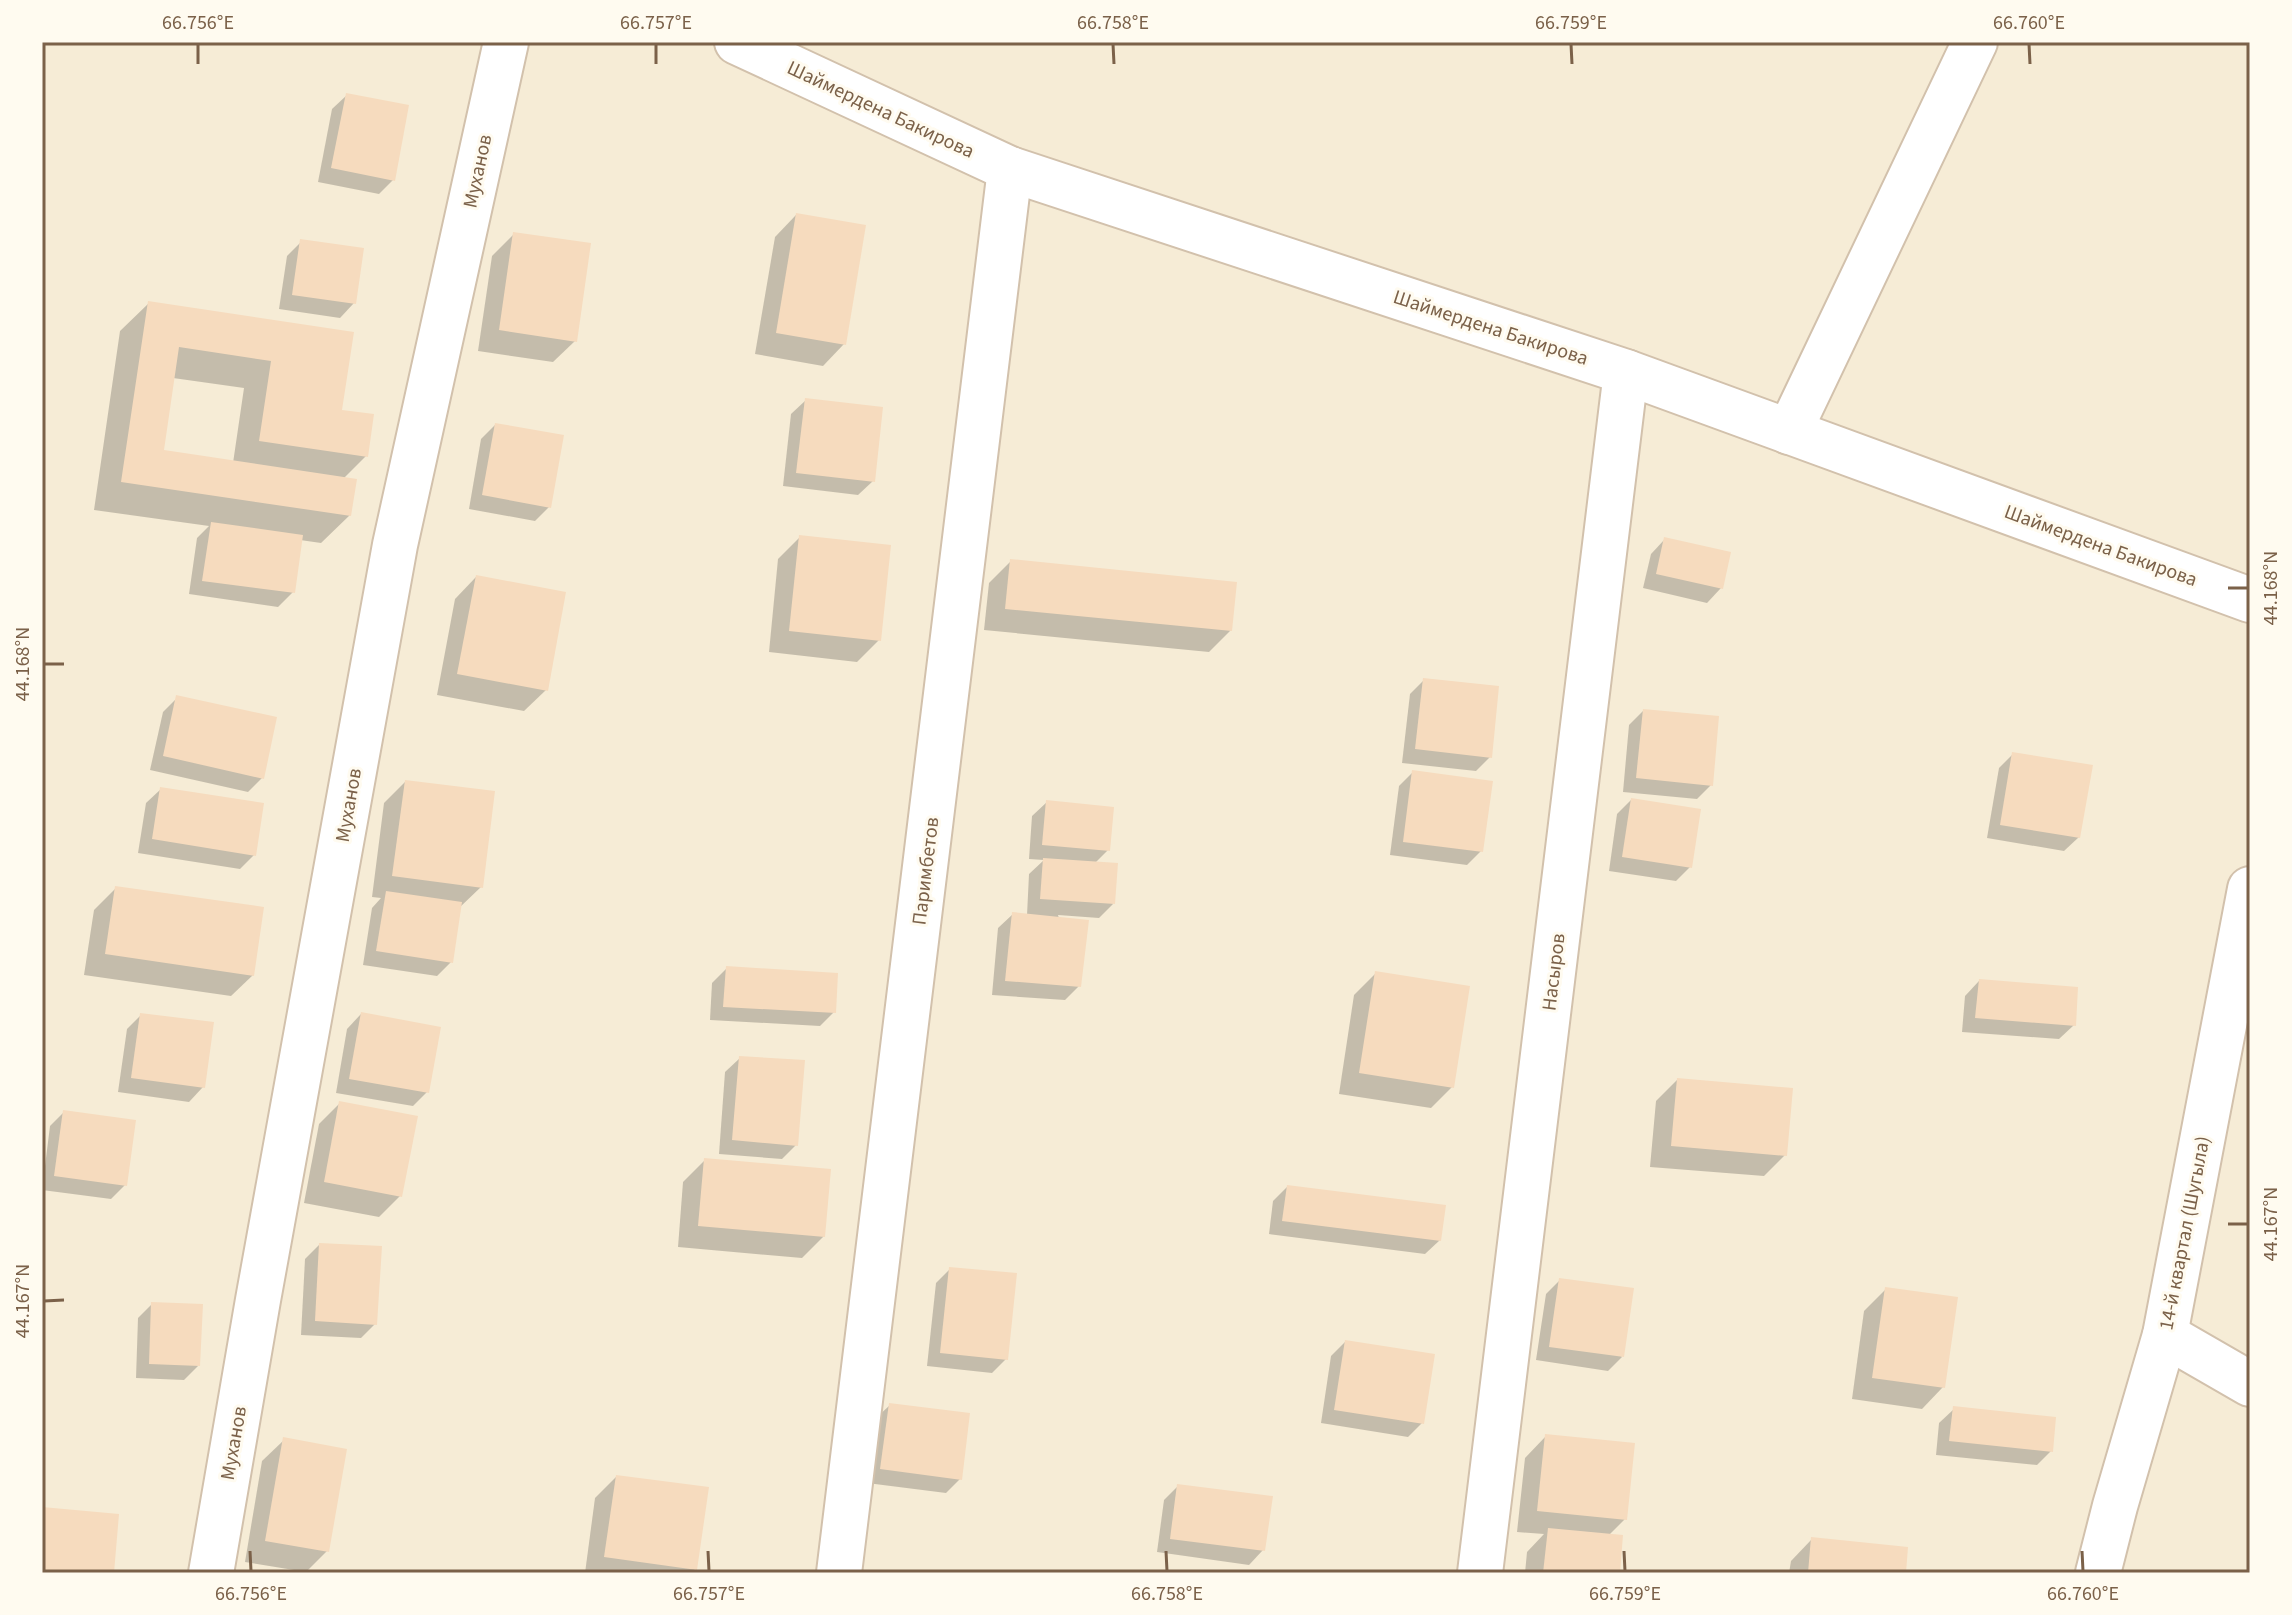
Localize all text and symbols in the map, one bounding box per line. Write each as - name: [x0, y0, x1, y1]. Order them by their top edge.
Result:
- text: 66.756°E: [162, 9, 234, 37]
- text: 66.757°E: [620, 9, 692, 37]
- text: 66.758°E: [1077, 9, 1149, 37]
- text: 66.759°E: [1535, 9, 1607, 37]
- text: 66.760°E: [1993, 9, 2065, 37]
- street label: Шаймердена Бакирова: [782, 54, 979, 166]
- street label: Муханов: [457, 132, 499, 211]
- street label: Шаймердена Бакирова: [1390, 283, 1592, 373]
- street label: Шаймердена Бакирова: [2000, 498, 2201, 594]
- text: 44.168°N: [2257, 551, 2285, 625]
- text: 44.168°N: [9, 627, 37, 701]
- street label: Муханов: [329, 766, 369, 844]
- street label: Паримбетов: [905, 816, 947, 927]
- street label: Насыров: [1535, 932, 1573, 1012]
- street label: 14-й квартал (Шугыла): [2152, 1134, 2218, 1333]
- text: 44.167°N: [2257, 1187, 2285, 1261]
- text: 44.167°N: [9, 1264, 37, 1338]
- street label: Муханов: [214, 1404, 254, 1482]
- text: 66.756°E: [215, 1580, 287, 1608]
- text: 66.757°E: [673, 1580, 745, 1608]
- text: 66.758°E: [1131, 1580, 1203, 1608]
- text: 66.759°E: [1589, 1580, 1661, 1608]
- text: 66.760°E: [2047, 1580, 2119, 1608]

